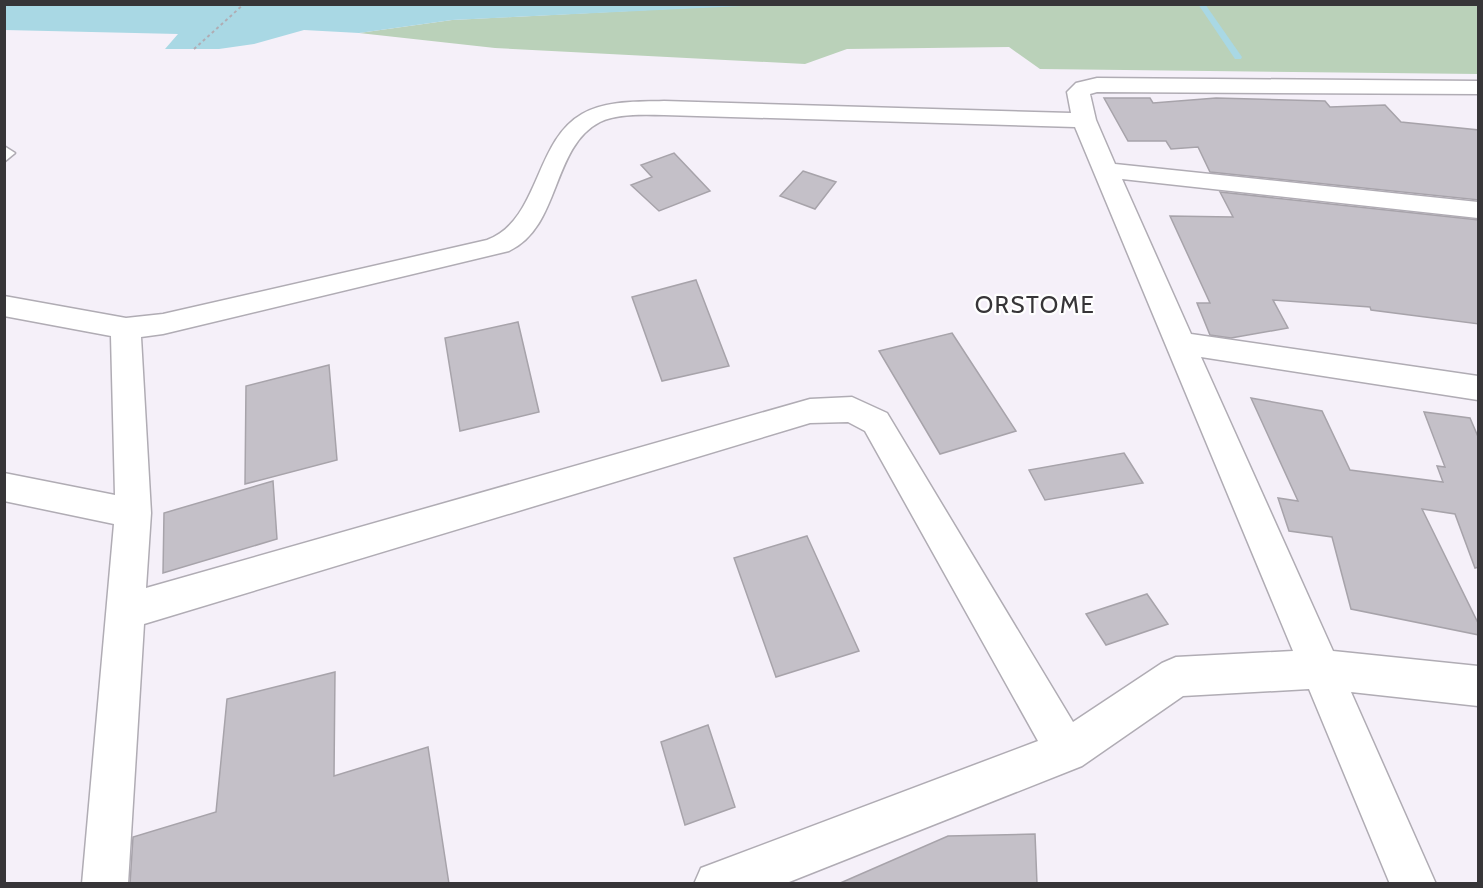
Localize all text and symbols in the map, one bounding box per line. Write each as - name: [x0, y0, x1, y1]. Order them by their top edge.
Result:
- district label: ORSTOME: [975, 290, 1095, 319]

